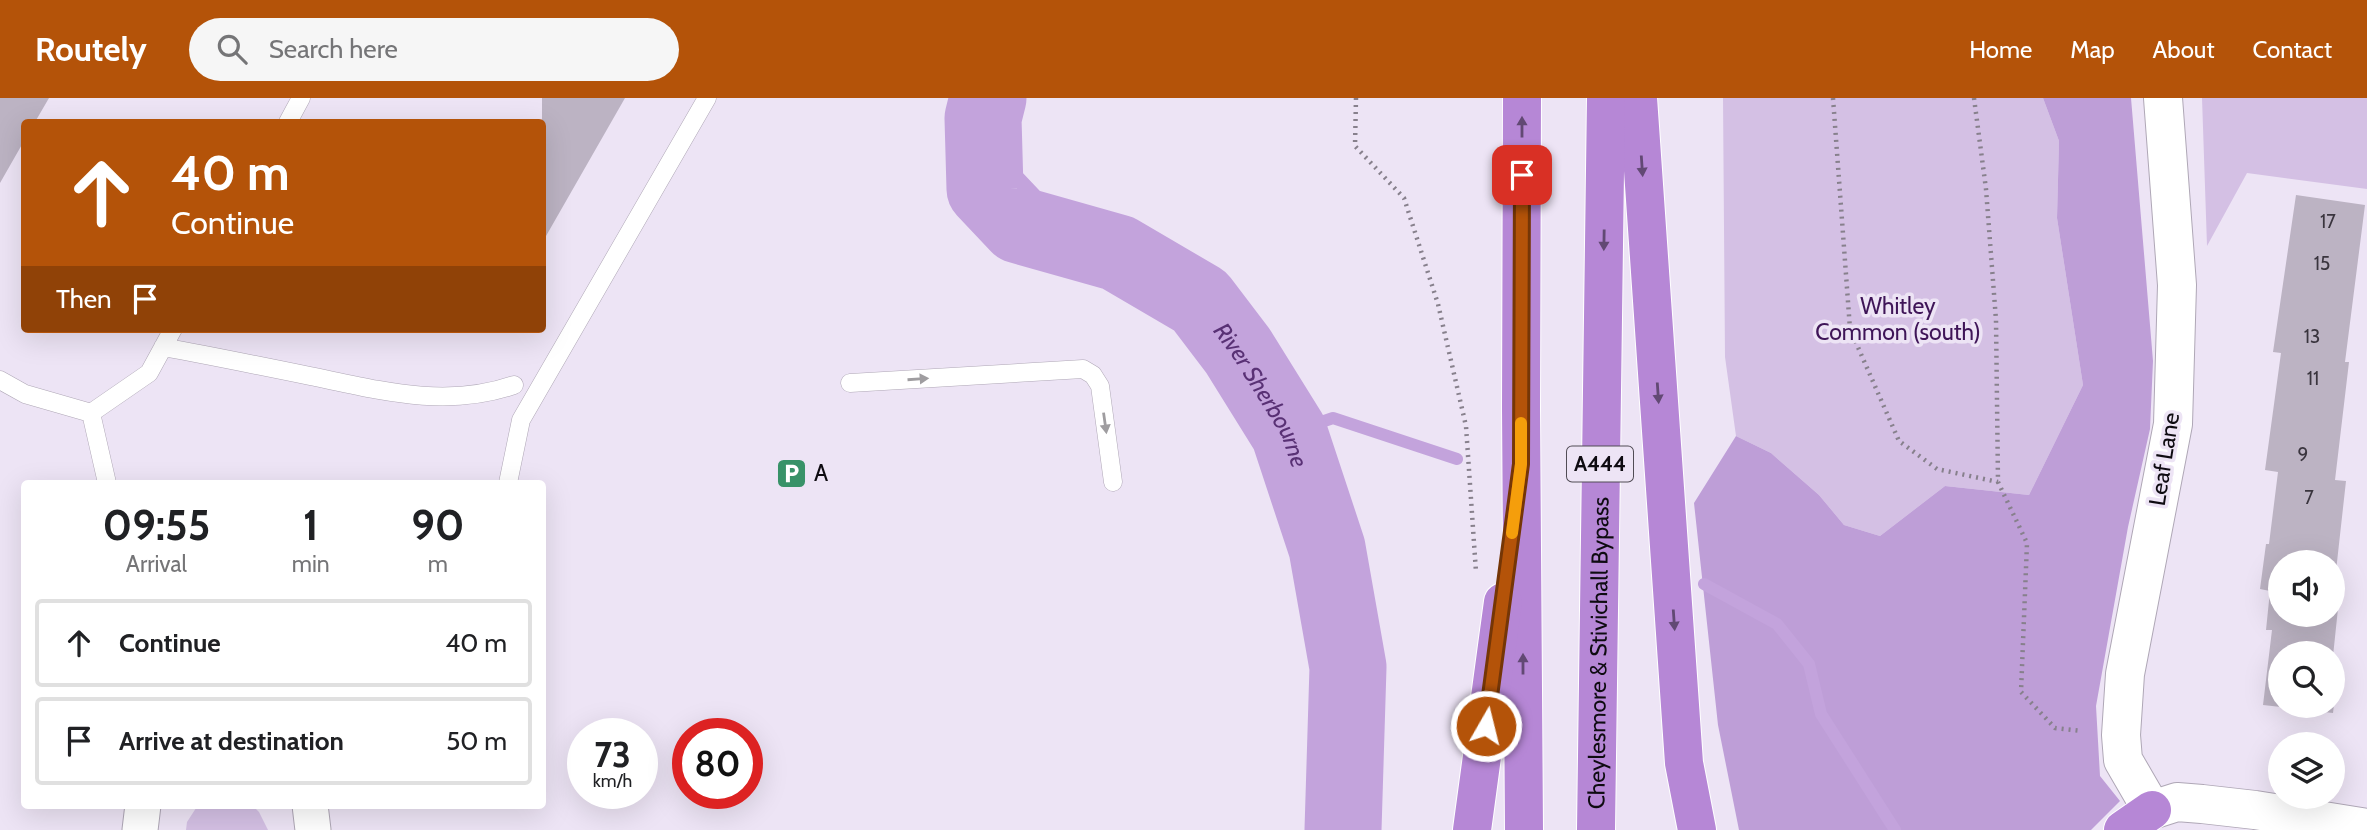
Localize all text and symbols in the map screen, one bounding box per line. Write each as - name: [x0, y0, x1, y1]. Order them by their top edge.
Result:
- search box: [189, 18, 679, 81]
- text: Routely: [35, 29, 147, 69]
- icon: search: [213, 30, 251, 68]
- text: Search here: [269, 33, 398, 65]
- text: Home: [1969, 35, 2032, 64]
- text: Map: [2070, 35, 2115, 64]
- text: About: [2153, 35, 2215, 64]
- text: Contact: [2253, 35, 2332, 64]
- one-way arrow: [1516, 115, 1528, 137]
- text: 40 m: [171, 143, 290, 202]
- pin: [1492, 145, 1552, 205]
- icon: ahead: [56, 147, 147, 238]
- one-way arrow: [1637, 155, 1648, 177]
- icon: arrive: [1503, 156, 1541, 194]
- text: Continue: [171, 203, 294, 242]
- house number: 17: [2320, 210, 2336, 233]
- one-way arrow: [1598, 229, 1610, 251]
- house number: 15: [2314, 252, 2330, 275]
- icon: arrive: [126, 280, 164, 318]
- text: Then: [56, 283, 112, 315]
- park label: Whitley Common (south): [1815, 292, 1981, 346]
- water label: River Sherbourne: [1208, 317, 1314, 471]
- house number: 13: [2304, 325, 2320, 348]
- house number: 11: [2307, 367, 2319, 390]
- one-way arrow: [907, 373, 929, 384]
- one-way arrow: [1653, 382, 1664, 404]
- street label: Leaf Lane: [2143, 410, 2185, 508]
- one-way arrow: [1099, 412, 1110, 434]
- house number: 9: [2298, 443, 2308, 466]
- road number: A444: [1567, 446, 1633, 482]
- parking icon: A: [774, 456, 808, 490]
- place label: A: [814, 459, 828, 487]
- house number: 7: [2304, 486, 2314, 509]
- street label: Cheylesmore & Stivichall Bypass: [1582, 497, 1615, 809]
- text: 09:55: [103, 499, 210, 551]
- text: 1: [303, 499, 318, 551]
- text: 90: [411, 499, 464, 551]
- text: Arrival: [126, 550, 187, 578]
- text: min: [292, 550, 330, 578]
- text: m: [428, 550, 448, 578]
- map controls: [2268, 550, 2345, 809]
- button: sound: [2268, 550, 2345, 627]
- one-way arrow: [1669, 609, 1680, 631]
- icon: ahead: [60, 624, 98, 662]
- text: Continue: [119, 627, 221, 659]
- text: 40 m: [445, 627, 507, 659]
- button: search: [2268, 641, 2345, 718]
- one-way arrow: [1517, 653, 1528, 675]
- position arrow: [1449, 689, 1523, 763]
- speed limit sign: 80: [672, 718, 763, 809]
- icon: arrive: [60, 722, 98, 760]
- text: Arrive at destination: [119, 725, 344, 757]
- text: 50 m: [446, 725, 507, 757]
- button: layers: [2268, 732, 2345, 809]
- text: 73: [594, 733, 631, 776]
- text: km/h: [593, 770, 632, 792]

